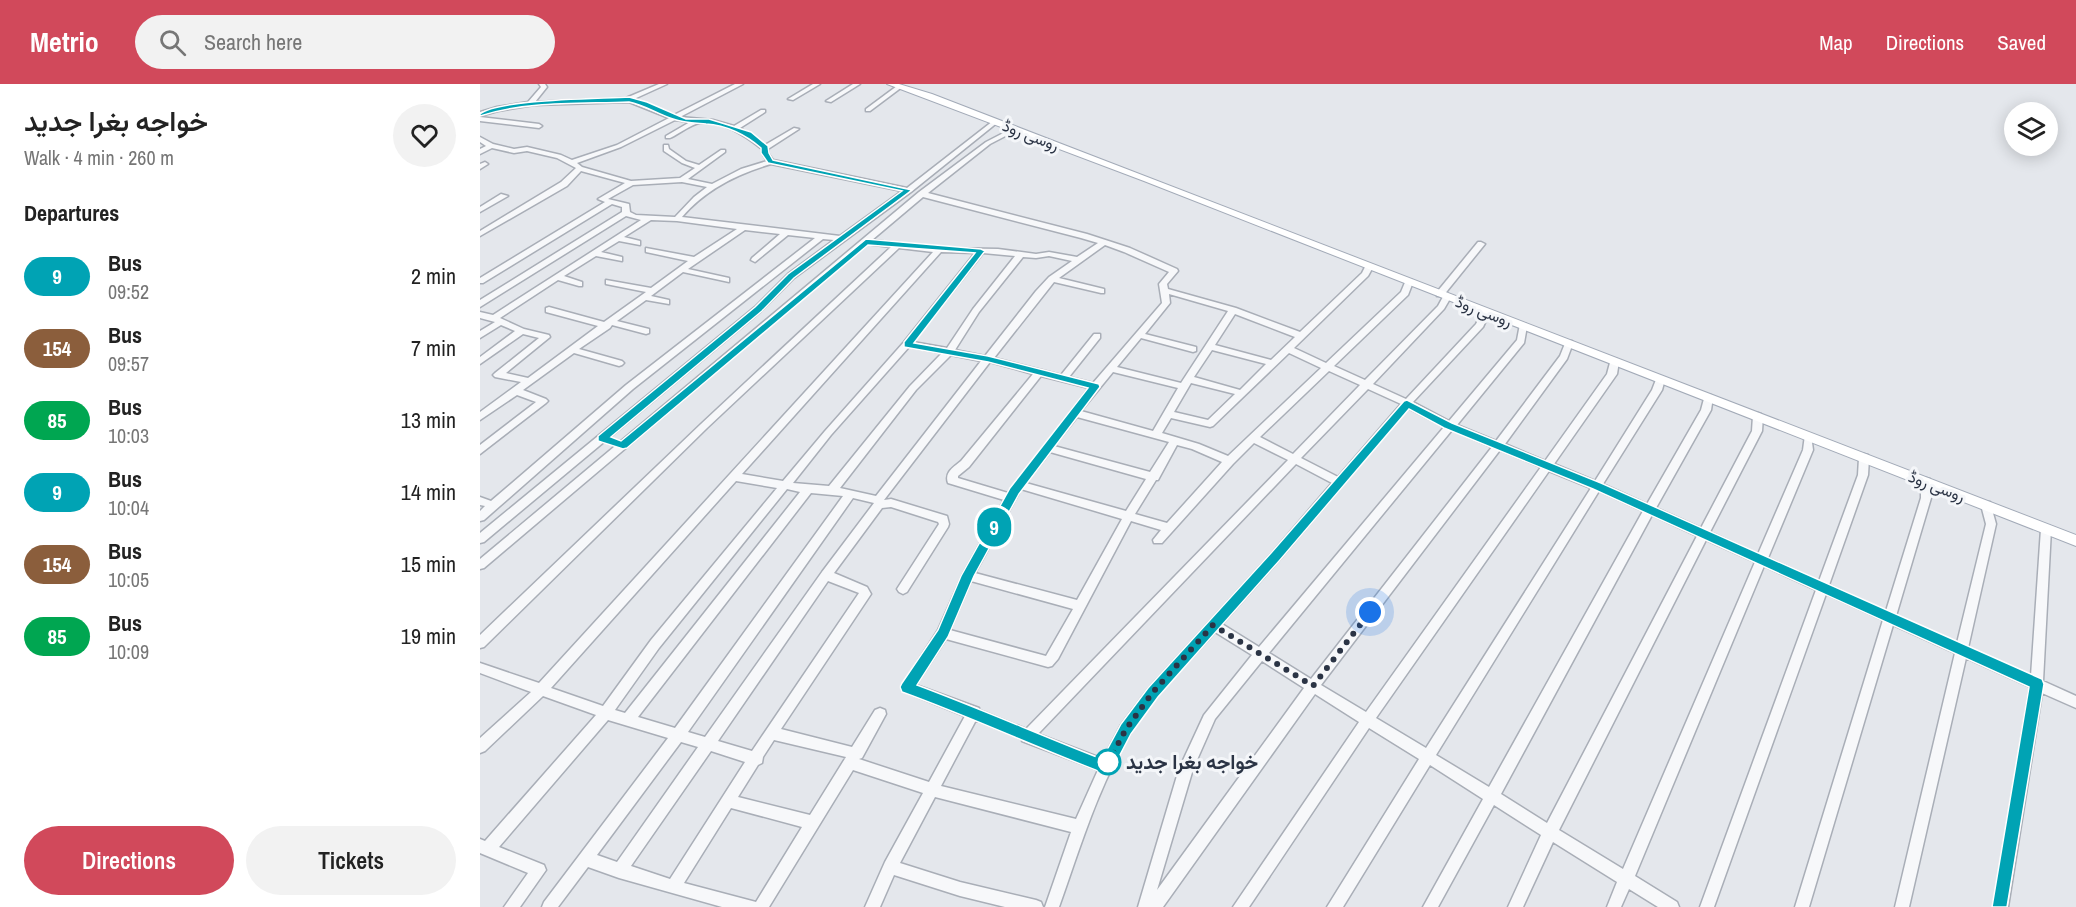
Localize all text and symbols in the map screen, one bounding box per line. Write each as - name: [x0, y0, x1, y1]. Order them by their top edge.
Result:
- search box: [135, 15, 555, 69]
- text: Metrio: [30, 23, 99, 61]
- icon: search: [156, 26, 189, 59]
- text: Search here: [204, 27, 302, 57]
- text: Map: [1819, 28, 1853, 57]
- text: Directions: [1886, 28, 1964, 57]
- text: Saved: [1997, 28, 2046, 57]
- text: خواجه بغرا جدید: [24, 102, 208, 140]
- map controls: [2004, 102, 2058, 156]
- button: layers: [2004, 102, 2058, 156]
- button: heart: [393, 104, 456, 167]
- street label: روسی روڈ: [1000, 114, 1062, 156]
- text: Walk · 4 min · 260 m: [24, 144, 174, 171]
- text: Departures: [24, 198, 119, 228]
- text: Bus: [108, 248, 142, 278]
- text: 2 min: [411, 261, 456, 291]
- text: 9: [52, 262, 62, 291]
- text: 09:52: [108, 278, 149, 305]
- street label: روسی روڈ: [1453, 290, 1515, 332]
- text: Bus: [108, 320, 142, 350]
- text: 7 min: [411, 333, 456, 363]
- text: 154: [43, 334, 71, 363]
- text: 09:57: [108, 350, 149, 377]
- text: Bus: [108, 392, 142, 422]
- text: 13 min: [401, 405, 456, 435]
- text: 85: [47, 406, 67, 435]
- text: 10:03: [108, 422, 149, 449]
- text: Bus: [108, 464, 142, 494]
- street label: روسی روڈ: [1906, 465, 1968, 507]
- text: 14 min: [401, 477, 456, 507]
- text: 9: [52, 478, 62, 507]
- text: 10:04: [108, 494, 149, 521]
- line badge: 9: [974, 508, 1014, 546]
- text: 9: [989, 513, 999, 542]
- text: Bus: [108, 536, 142, 566]
- text: 15 min: [401, 549, 456, 579]
- text: 154: [43, 550, 71, 579]
- text: 10:05: [108, 566, 149, 593]
- your location: [1355, 597, 1385, 627]
- text: Bus: [108, 608, 142, 638]
- text: 19 min: [401, 621, 456, 651]
- text: 85: [47, 622, 67, 651]
- text: 10:09: [108, 638, 149, 665]
- place label: خواجه بغرا جدید: [1126, 748, 1258, 775]
- marker: خواجه بغرا جدید: [1095, 749, 1121, 775]
- button: Directions: [24, 826, 234, 895]
- button: Tickets: [246, 826, 456, 895]

